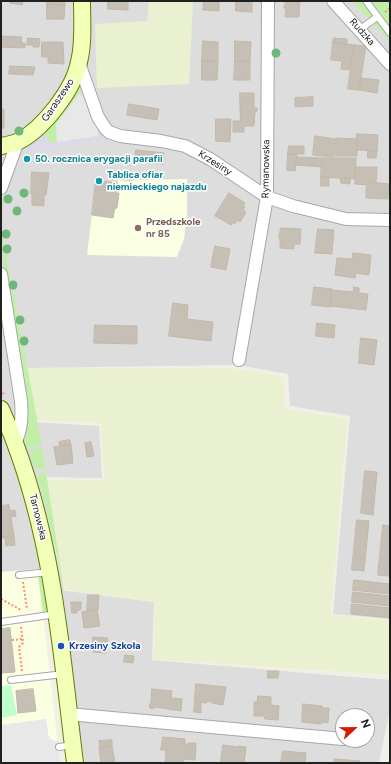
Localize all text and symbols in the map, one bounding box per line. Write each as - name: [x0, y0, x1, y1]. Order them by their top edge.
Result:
- street label: Rudzka: [347, 16, 377, 48]
- street label: Garaszewo: [39, 76, 77, 124]
- street label: Rymanowska: [259, 140, 273, 198]
- street label: Krzesiny: [196, 148, 234, 178]
- place label: 50. rocznica erygacji parafii: [35, 153, 163, 165]
- marker: 50. rocznica erygacji parafii: [22, 154, 32, 164]
- place label: Tablica ofiar niemieckiego najazdu: [107, 169, 207, 192]
- marker: Tablica ofiar niemieckiego najazdu: [94, 176, 104, 186]
- place label: Przedszkole nr 85: [146, 216, 200, 240]
- marker: Przedszkole nr 85: [133, 223, 143, 233]
- street label: Tarnowska: [26, 493, 50, 541]
- place label: Krzesiny Szkoła: [69, 640, 141, 652]
- marker: Krzesiny Szkoła: [56, 641, 66, 651]
- north arrow: [335, 708, 375, 748]
- text: N: [358, 717, 373, 730]

